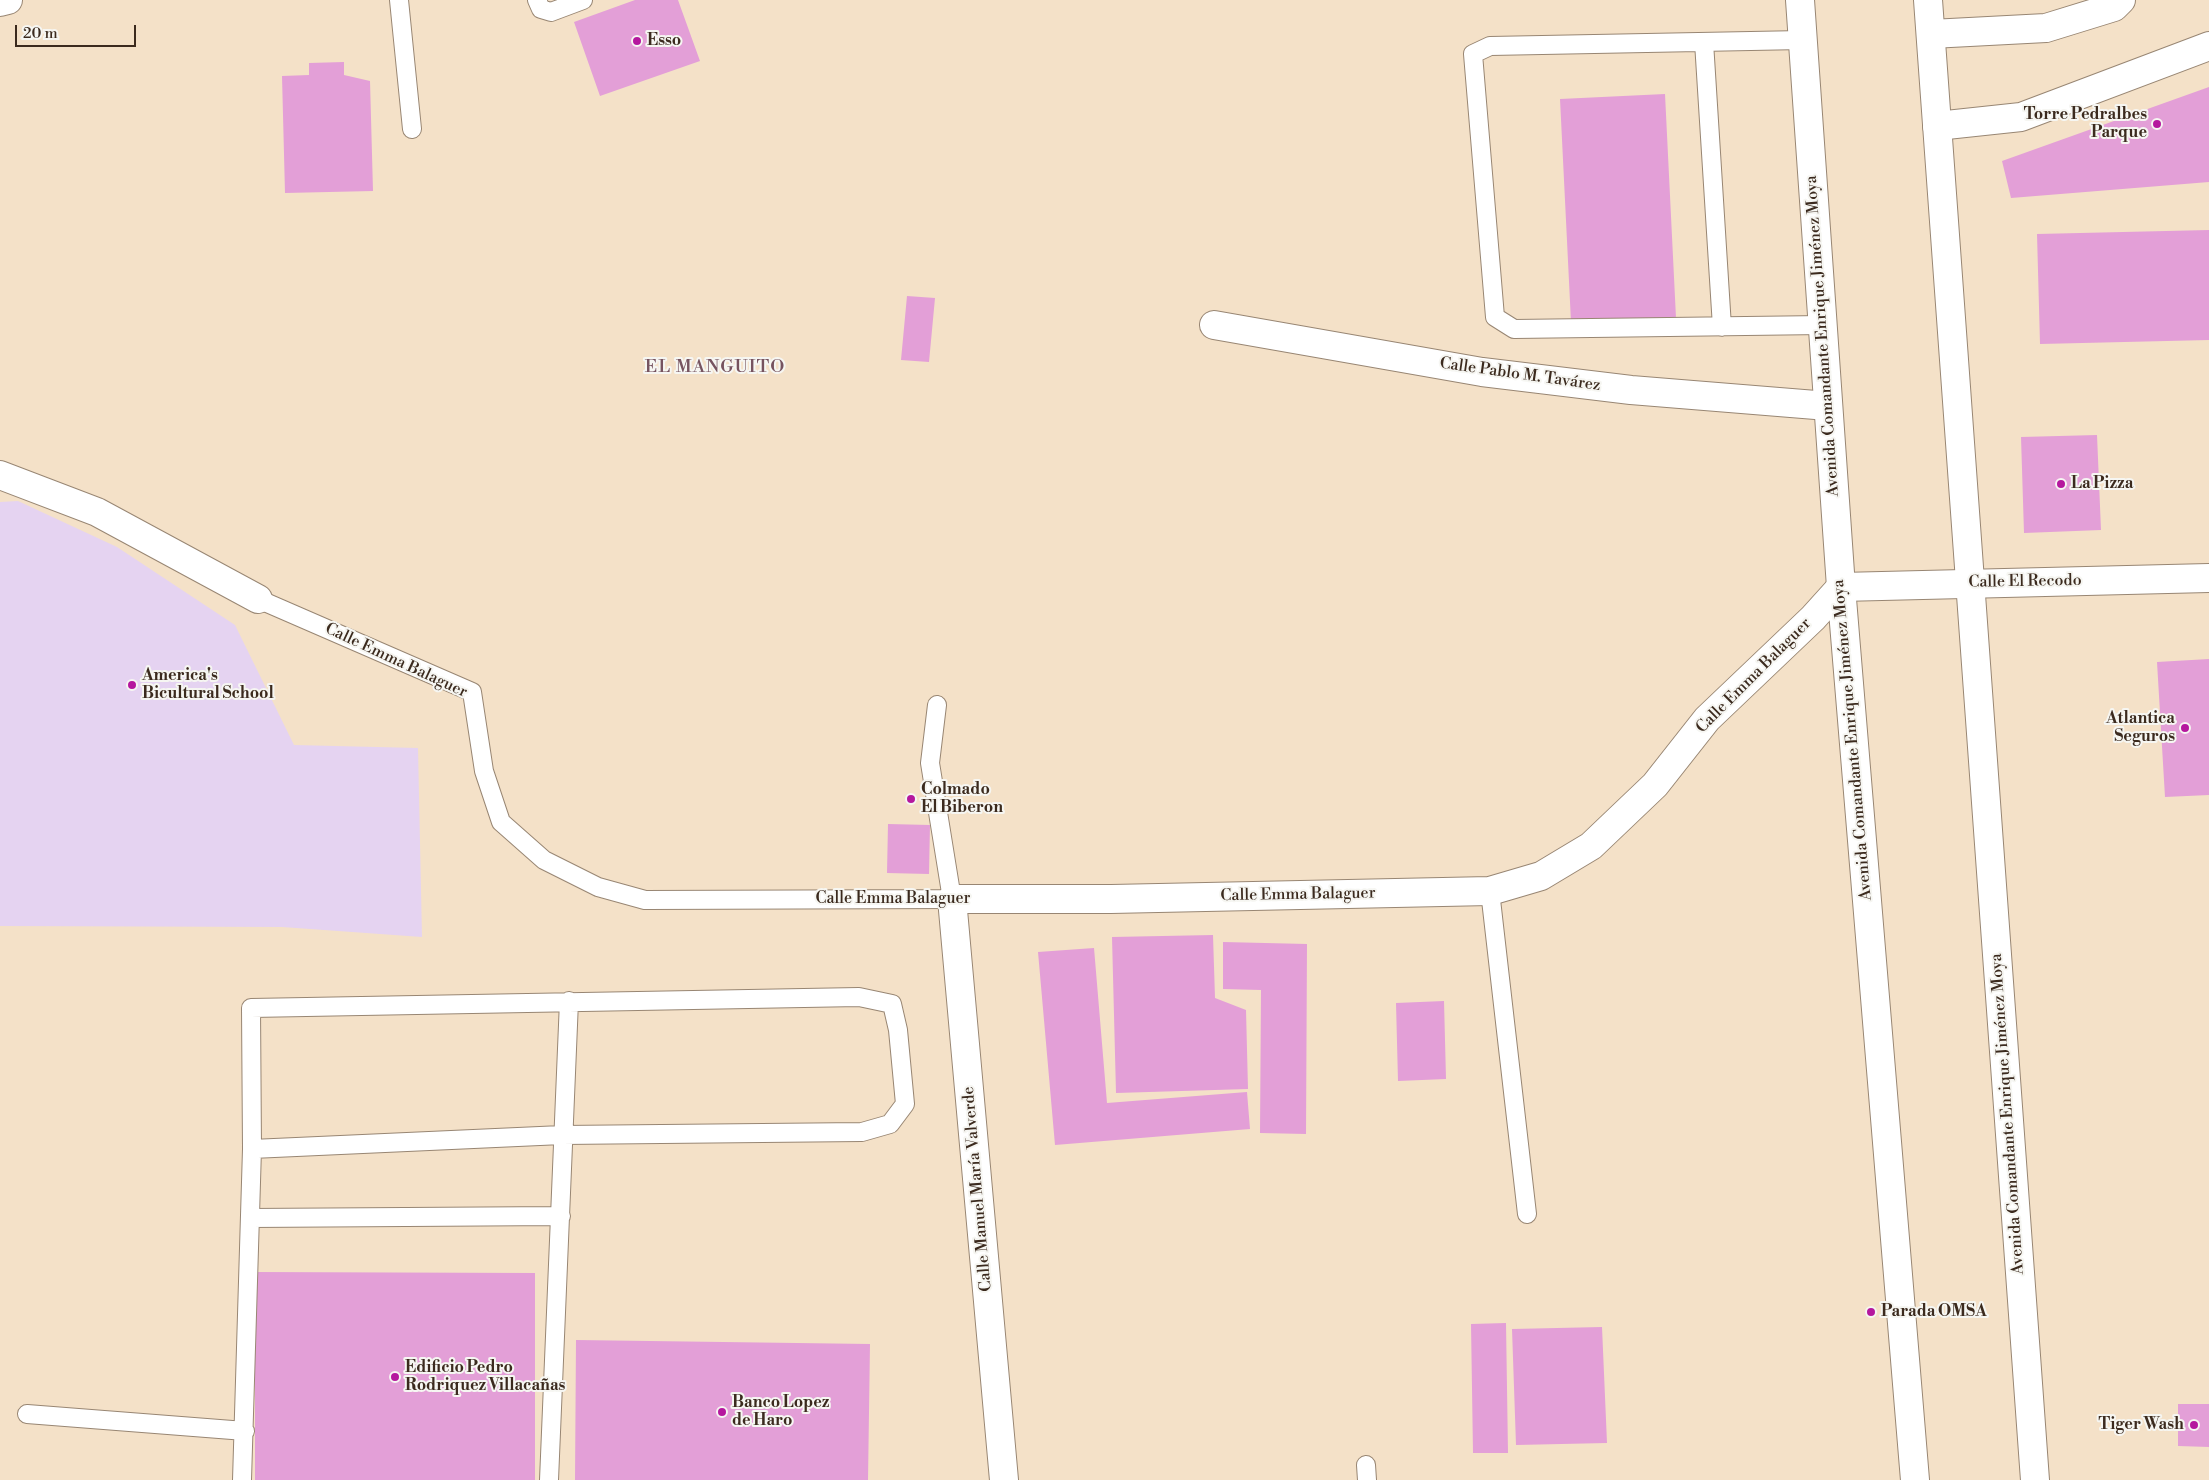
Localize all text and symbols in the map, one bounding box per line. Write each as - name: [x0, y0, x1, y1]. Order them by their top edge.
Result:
- scale bar: [18, 15, 139, 47]
- text: 20 m: [23, 24, 58, 43]
- place label: Esso: [647, 31, 681, 51]
- marker: Esso: [631, 35, 643, 47]
- place label: Torre Pedralbes Parque: [2024, 105, 2147, 143]
- marker: Torre Pedralbes Parque: [2151, 118, 2163, 130]
- street label: Avenida Comandante Enrique Jiménez Moya: [1802, 175, 1844, 497]
- street label: Calle Pablo M. Tavárez: [1438, 354, 1602, 396]
- district label: EL MANGUITO: [643, 357, 787, 379]
- place label: La Pizza: [2071, 474, 2133, 494]
- marker: La Pizza: [2055, 478, 2067, 490]
- street label: Calle El Recodo: [1968, 571, 2082, 593]
- street label: Avenida Comandante Enrique Jiménez Moya: [1829, 579, 1877, 901]
- street label: Calle Emma Balaguer: [1692, 614, 1816, 738]
- street label: Calle Emma Balaguer: [322, 620, 470, 702]
- place label: America's Bicultural School: [142, 666, 274, 704]
- marker: America's Bicultural School: [126, 679, 138, 691]
- place label: Atlantica Seguros: [2106, 709, 2175, 747]
- marker: Atlantica Seguros: [2179, 722, 2191, 734]
- place label: Colmado El Biberon: [921, 780, 1003, 818]
- marker: Colmado El Biberon: [905, 793, 917, 805]
- street label: Calle Emma Balaguer: [1220, 884, 1376, 906]
- street label: Calle Emma Balaguer: [816, 889, 970, 909]
- street label: Avenida Comandante Enrique Jiménez Moya: [1987, 953, 2029, 1275]
- street label: Calle Manuel María Valverde: [959, 1086, 997, 1292]
- place label: Parada OMSA: [1881, 1302, 1987, 1322]
- marker: Parada OMSA: [1865, 1306, 1877, 1318]
- place label: Edificio Pedro Rodriquez Villacañas: [405, 1358, 565, 1396]
- marker: Edificio Pedro Rodriquez Villacañas: [389, 1371, 401, 1383]
- place label: Banco Lopez de Haro: [732, 1393, 829, 1431]
- marker: Banco Lopez de Haro: [716, 1406, 728, 1418]
- place label: Tiger Wash: [2099, 1415, 2184, 1435]
- marker: Tiger Wash: [2188, 1419, 2200, 1431]

